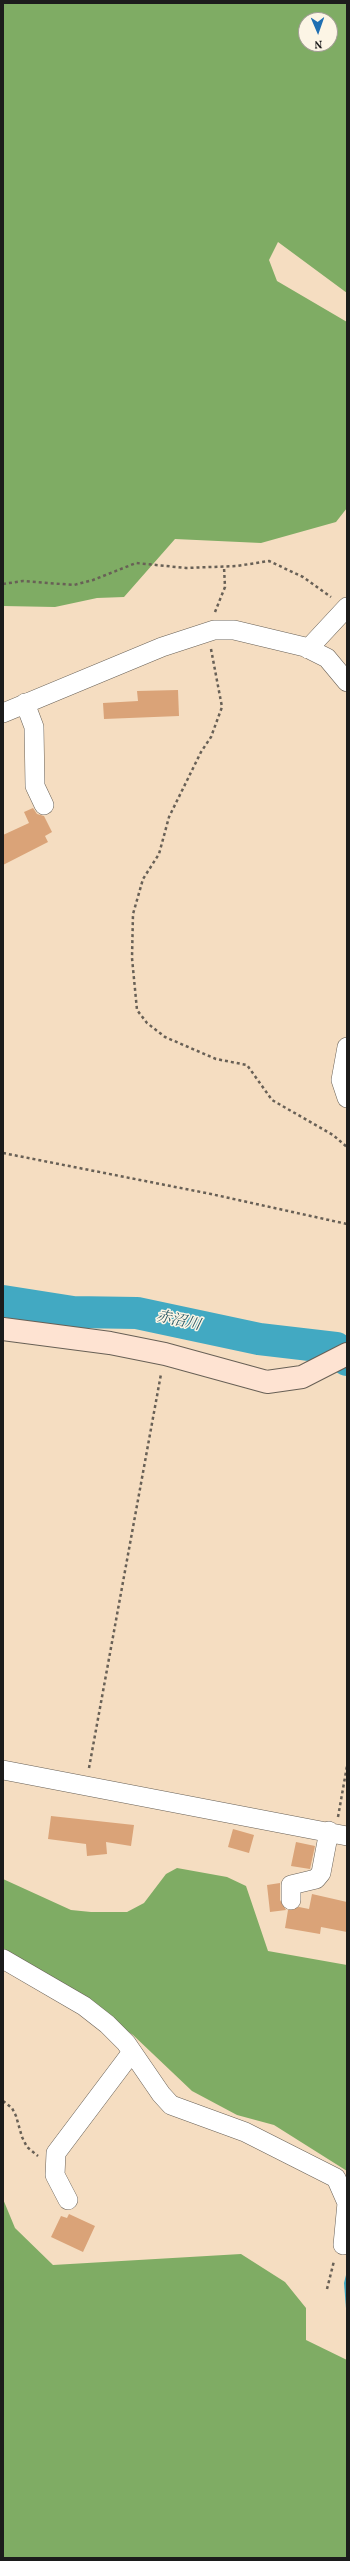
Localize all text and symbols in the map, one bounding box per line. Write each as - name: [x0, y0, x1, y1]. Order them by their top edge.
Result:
- north arrow: [298, 12, 338, 52]
- text: N: [314, 36, 323, 51]
- water label: 赤沼川: [154, 1309, 202, 1335]

